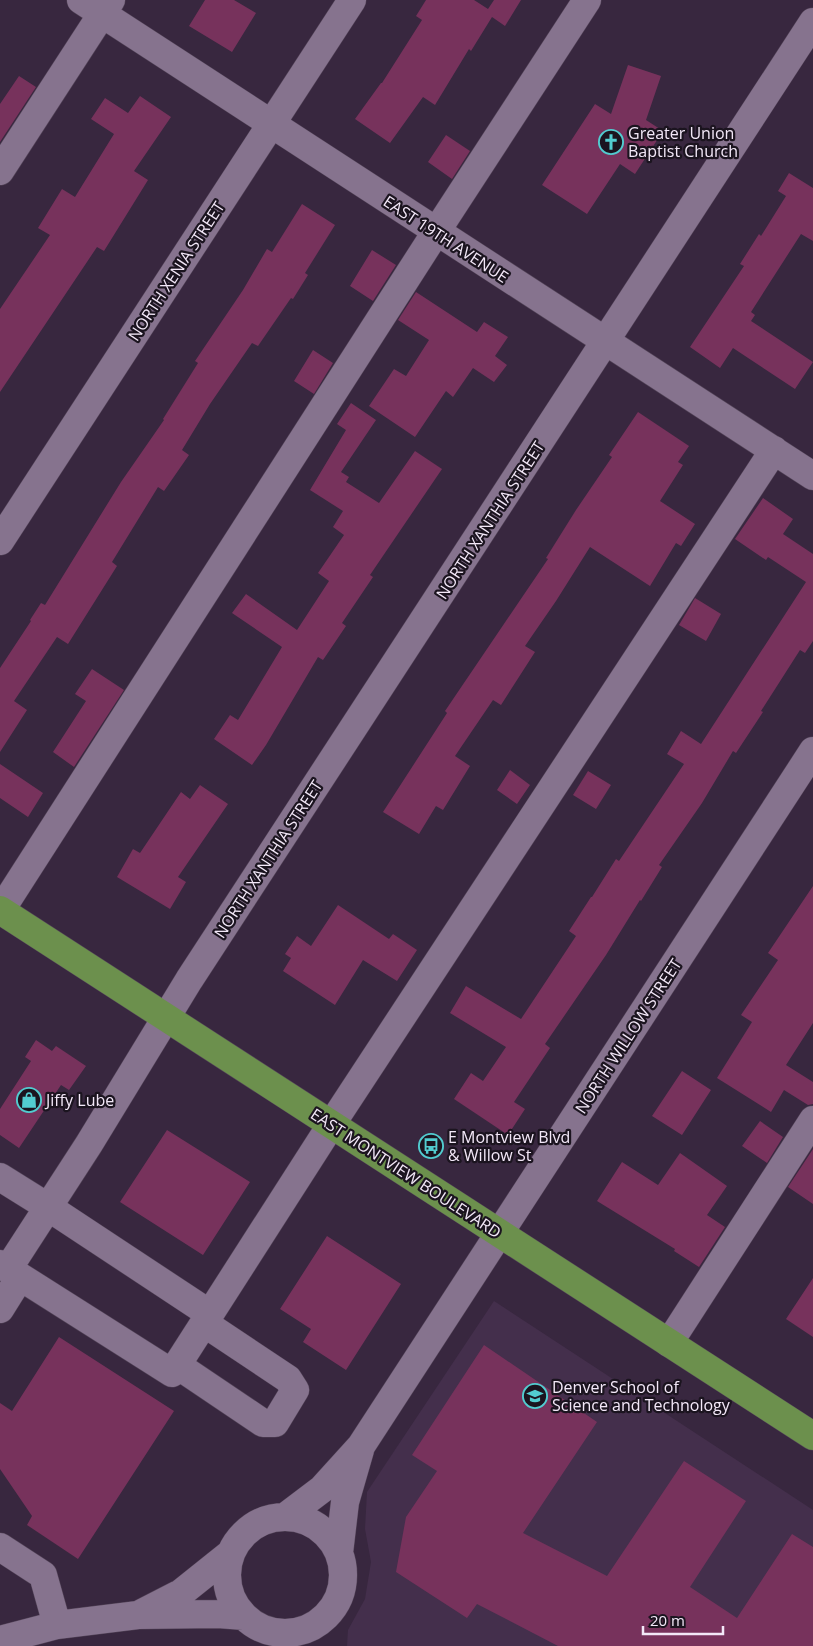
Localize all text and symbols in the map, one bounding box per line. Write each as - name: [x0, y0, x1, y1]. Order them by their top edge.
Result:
- place label: Greater Union Baptist Church: [628, 122, 738, 162]
- church icon: Greater Union Baptist Church: [598, 129, 624, 155]
- street label: EAST 19TH AVENUE: [379, 190, 513, 288]
- street label: NORTH XENIA STREET: [123, 197, 229, 345]
- street label: NORTH XANTHIA STREET: [431, 437, 549, 603]
- street label: NORTH XANTHIA STREET: [209, 776, 327, 942]
- street label: NORTH WILLOW STREET: [570, 954, 686, 1118]
- shop icon: Jiffy Lube: [16, 1087, 42, 1113]
- place label: Jiffy Lube: [44, 1089, 114, 1111]
- street label: EAST MONTVIEW BOULEVARD: [306, 1103, 506, 1243]
- place label: E Montview Blvd & Willow St: [448, 1126, 570, 1166]
- bus stop icon: E Montview Blvd & Willow St: [418, 1133, 444, 1159]
- place label: Denver School of Science and Technology: [552, 1376, 731, 1416]
- school or university icon: Denver School of Science and Technology: [522, 1383, 548, 1409]
- scale bar: [643, 1604, 723, 1636]
- text: 20 m: [650, 1610, 685, 1630]

